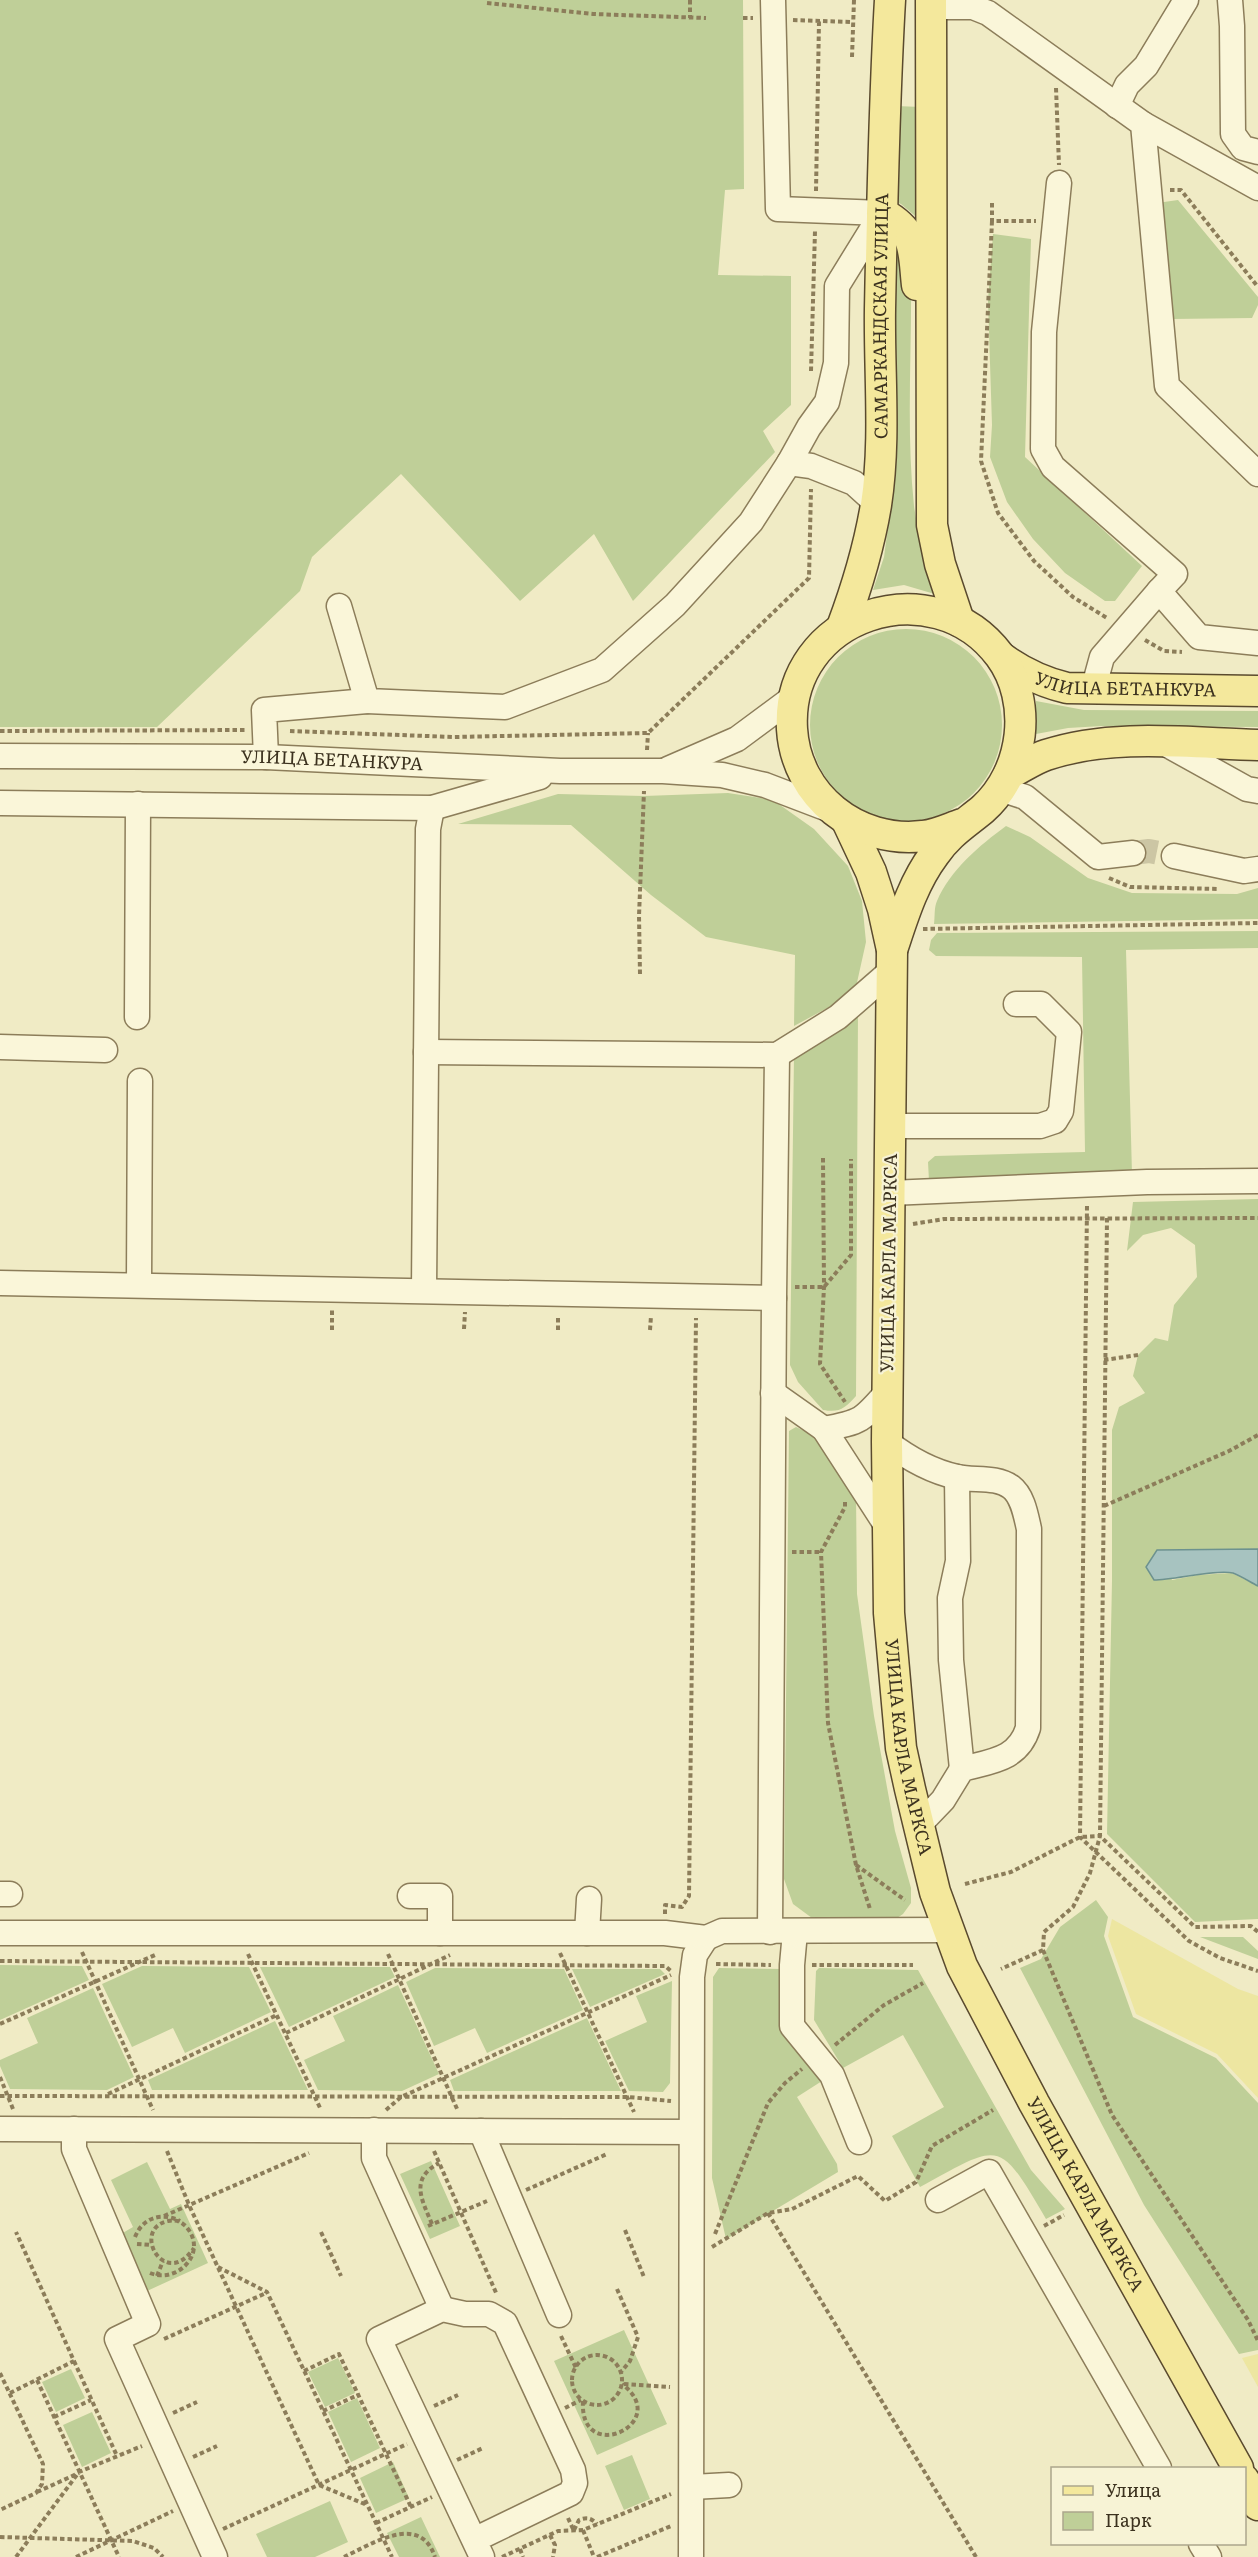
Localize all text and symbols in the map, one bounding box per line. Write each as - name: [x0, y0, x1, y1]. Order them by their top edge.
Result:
- street label: САМАРКАНДСКАЯ УЛИЦА: [865, 193, 894, 439]
- street label: УЛИЦА БЕТАНКУРА: [1031, 664, 1216, 702]
- street label: УЛИЦА БЕТАНКУРА: [241, 742, 424, 776]
- street label: УЛИЦА КАРЛА МАРКСА: [872, 1153, 903, 1373]
- street label: УЛИЦА КАРЛА МАРКСА: [879, 1638, 941, 1858]
- street label: УЛИЦА КАРЛА МАРКСА: [1021, 2091, 1152, 2296]
- legend: [1051, 2467, 1246, 2545]
- text: Улица: [1105, 2476, 1161, 2503]
- text: Парк: [1105, 2506, 1152, 2533]

